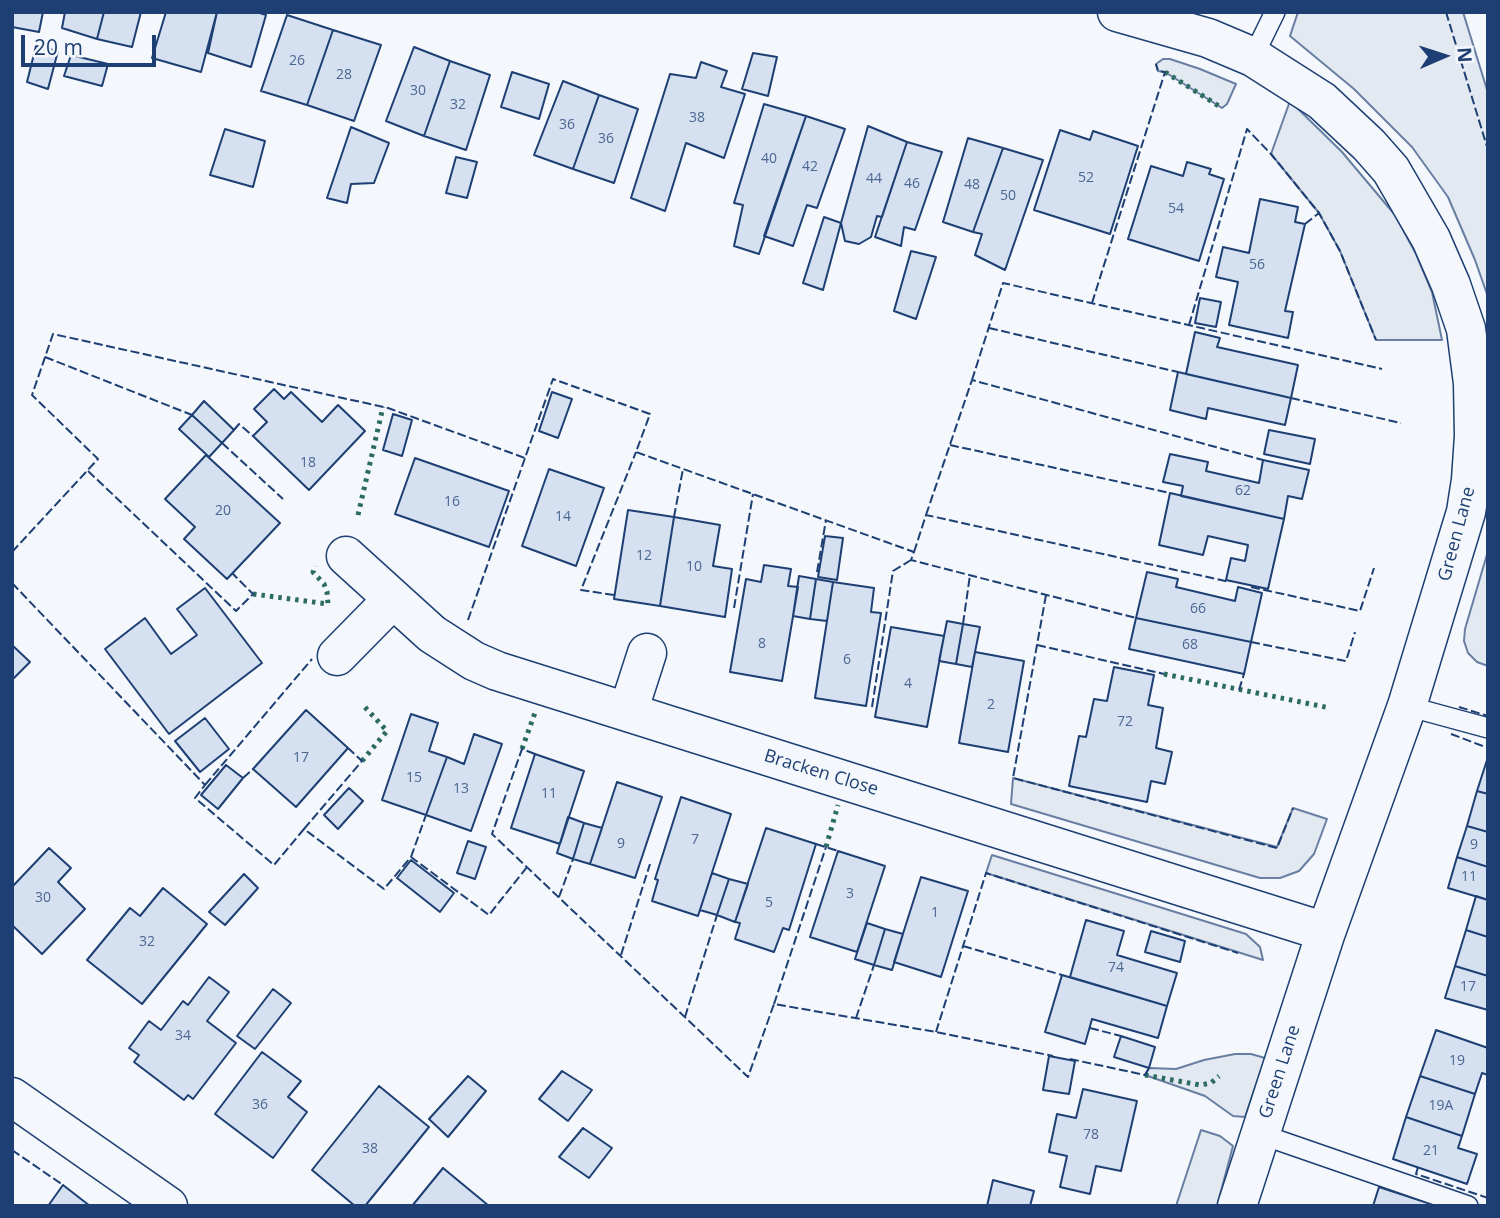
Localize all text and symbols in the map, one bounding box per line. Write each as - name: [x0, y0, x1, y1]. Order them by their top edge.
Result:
- scale bar: [24, 21, 159, 65]
- north arrow: [1409, 21, 1479, 91]
- text: 20 m: [34, 33, 83, 61]
- text: N: [1452, 46, 1478, 63]
- house number: 26: [289, 53, 305, 69]
- house number: 28: [336, 67, 352, 83]
- house number: 30: [410, 83, 426, 99]
- house number: 32: [450, 97, 466, 113]
- house number: 38: [689, 110, 705, 126]
- house number: 36: [559, 117, 575, 133]
- house number: 36: [598, 131, 614, 147]
- house number: 40: [761, 151, 777, 167]
- house number: 42: [802, 159, 818, 175]
- house number: 52: [1078, 170, 1094, 186]
- house number: 44: [866, 171, 882, 187]
- house number: 46: [904, 176, 920, 192]
- house number: 48: [964, 177, 980, 193]
- house number: 50: [1000, 188, 1016, 204]
- house number: 54: [1168, 201, 1184, 217]
- house number: 56: [1249, 257, 1265, 273]
- house number: 18: [300, 455, 316, 471]
- house number: 62: [1235, 483, 1251, 499]
- street label: Green Lane: [1434, 484, 1480, 584]
- house number: 16: [444, 494, 460, 510]
- house number: 20: [215, 503, 231, 519]
- house number: 14: [555, 509, 571, 525]
- house number: 12: [636, 548, 652, 564]
- house number: 10: [686, 559, 702, 575]
- house number: 66: [1190, 601, 1206, 617]
- house number: 8: [758, 636, 766, 652]
- house number: 68: [1182, 637, 1198, 653]
- house number: 6: [843, 652, 851, 668]
- house number: 4: [904, 676, 912, 692]
- house number: 2: [987, 697, 995, 713]
- house number: 72: [1117, 714, 1133, 730]
- street label: Bracken Close: [761, 745, 881, 801]
- house number: 17: [293, 750, 309, 766]
- house number: 15: [406, 770, 422, 786]
- house number: 13: [453, 781, 469, 797]
- house number: 11: [541, 786, 557, 802]
- house number: 7: [691, 832, 699, 848]
- house number: 9: [617, 836, 625, 852]
- house number: 9: [1470, 837, 1478, 853]
- house number: 11: [1461, 869, 1477, 885]
- house number: 3: [846, 886, 854, 902]
- house number: 30: [35, 890, 51, 906]
- house number: 5: [765, 895, 773, 911]
- house number: 1: [931, 905, 939, 921]
- house number: 32: [139, 934, 155, 950]
- house number: 74: [1108, 960, 1124, 976]
- house number: 17: [1460, 979, 1476, 995]
- street label: Green Lane: [1255, 1023, 1305, 1121]
- house number: 34: [175, 1028, 191, 1044]
- house number: 19: [1449, 1053, 1465, 1069]
- house number: 36: [252, 1097, 268, 1113]
- house number: 19A: [1429, 1098, 1453, 1114]
- house number: 78: [1083, 1127, 1099, 1143]
- house number: 38: [362, 1141, 378, 1157]
- house number: 21: [1423, 1143, 1439, 1159]

